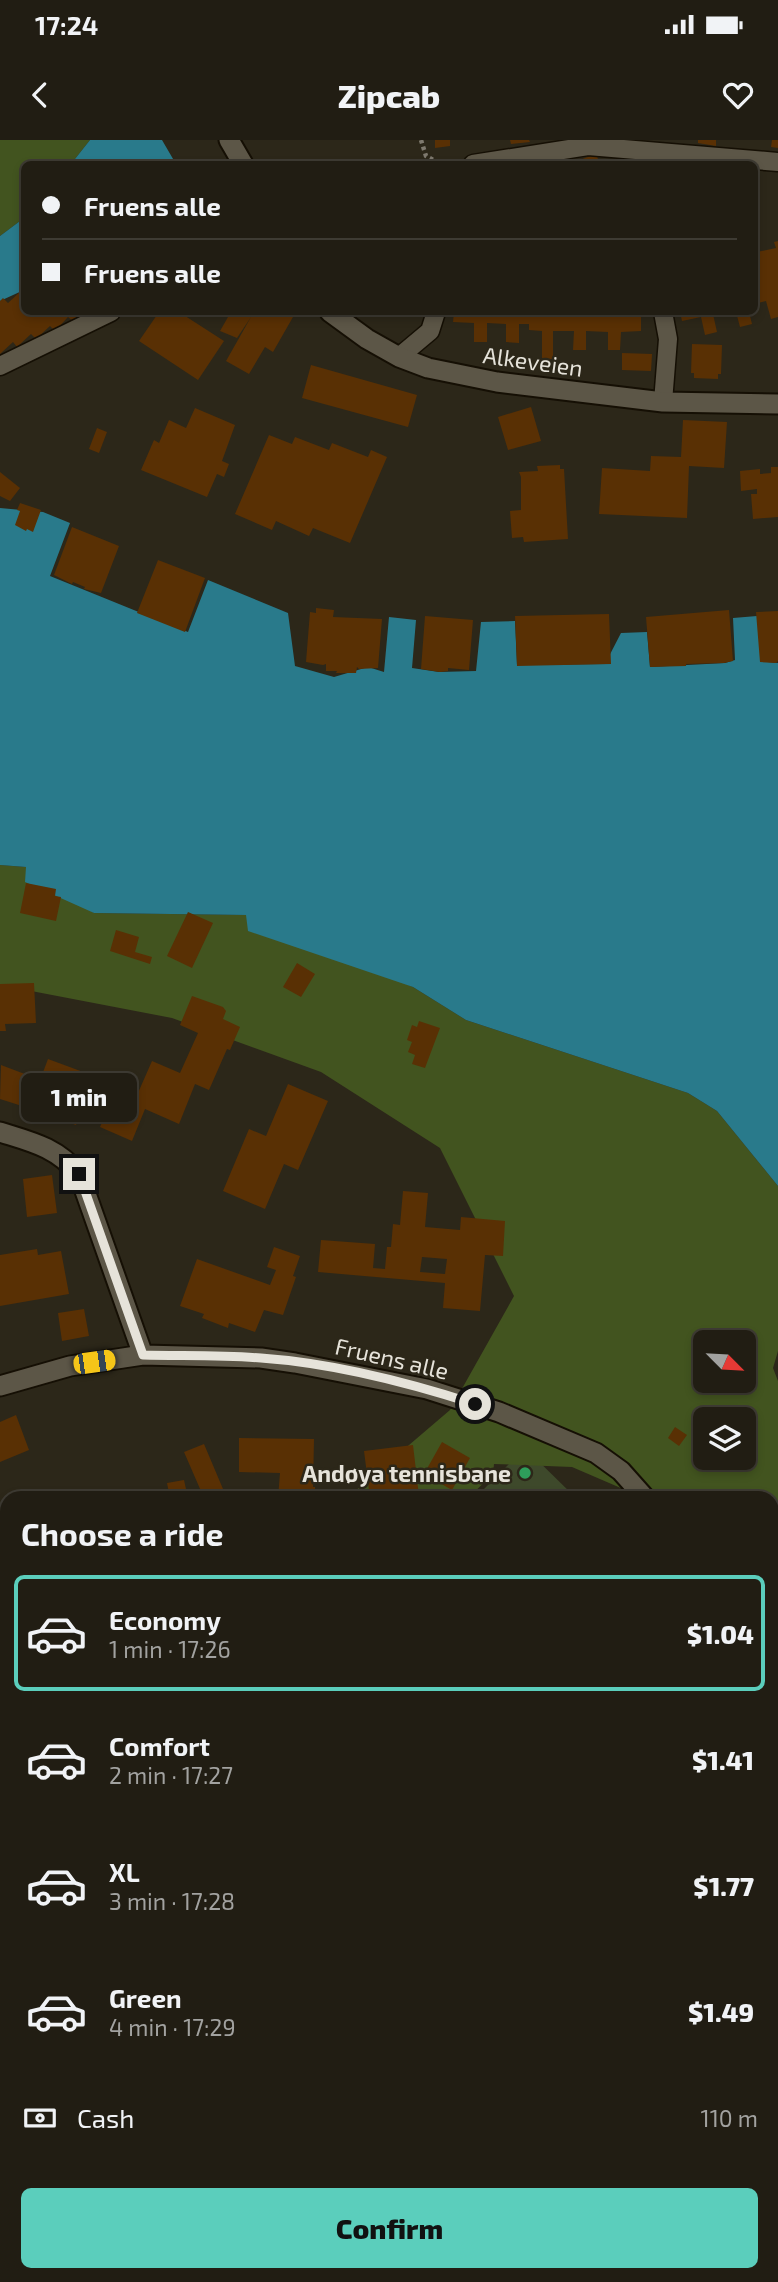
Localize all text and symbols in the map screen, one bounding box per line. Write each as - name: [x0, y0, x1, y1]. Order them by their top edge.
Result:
- text: 17:24: [35, 9, 98, 40]
- icon: back: [21, 76, 59, 114]
- text: Zipcab: [338, 76, 440, 114]
- icon: heart: [719, 76, 757, 114]
- text: Fruens alle: [84, 190, 221, 221]
- text: Fruens alle: [84, 257, 221, 288]
- street label: Alkeveien: [481, 340, 585, 382]
- callout: 1 min: [21, 1072, 137, 1122]
- text: 1 min: [51, 1083, 107, 1111]
- route end: [63, 1158, 95, 1190]
- north arrow: [693, 1330, 756, 1393]
- map controls: [693, 1330, 756, 1470]
- street label: Fruens alle: [333, 1331, 451, 1385]
- car: [72, 1349, 117, 1375]
- route start: [459, 1388, 491, 1420]
- button: layers: [693, 1407, 756, 1470]
- place label: Andøya tennisbane: [302, 1459, 511, 1487]
- marker: Andøya tennisbane: [517, 1465, 533, 1481]
- text: Choose a ride: [21, 1514, 224, 1552]
- icon: car: [25, 1602, 88, 1665]
- text: Economy: [109, 1604, 221, 1635]
- text: $1.04: [687, 1618, 754, 1649]
- text: 1 min · 17:26: [109, 1635, 231, 1663]
- icon: car: [25, 1728, 88, 1791]
- text: Comfort: [109, 1730, 210, 1761]
- text: $1.41: [692, 1744, 754, 1775]
- text: 2 min · 17:27: [109, 1761, 233, 1789]
- icon: car: [25, 1854, 88, 1917]
- text: XL: [109, 1856, 140, 1887]
- text: $1.77: [693, 1870, 754, 1901]
- text: 3 min · 17:28: [109, 1887, 235, 1915]
- icon: car: [25, 1980, 88, 2043]
- text: Green: [109, 1982, 182, 2013]
- text: $1.49: [688, 1996, 754, 2027]
- text: 4 min · 17:29: [109, 2013, 236, 2041]
- icon: cash: [21, 2099, 59, 2137]
- text: Cash: [77, 2102, 134, 2133]
- text: 110 m: [701, 2104, 758, 2132]
- button: Confirm: [21, 2188, 758, 2268]

